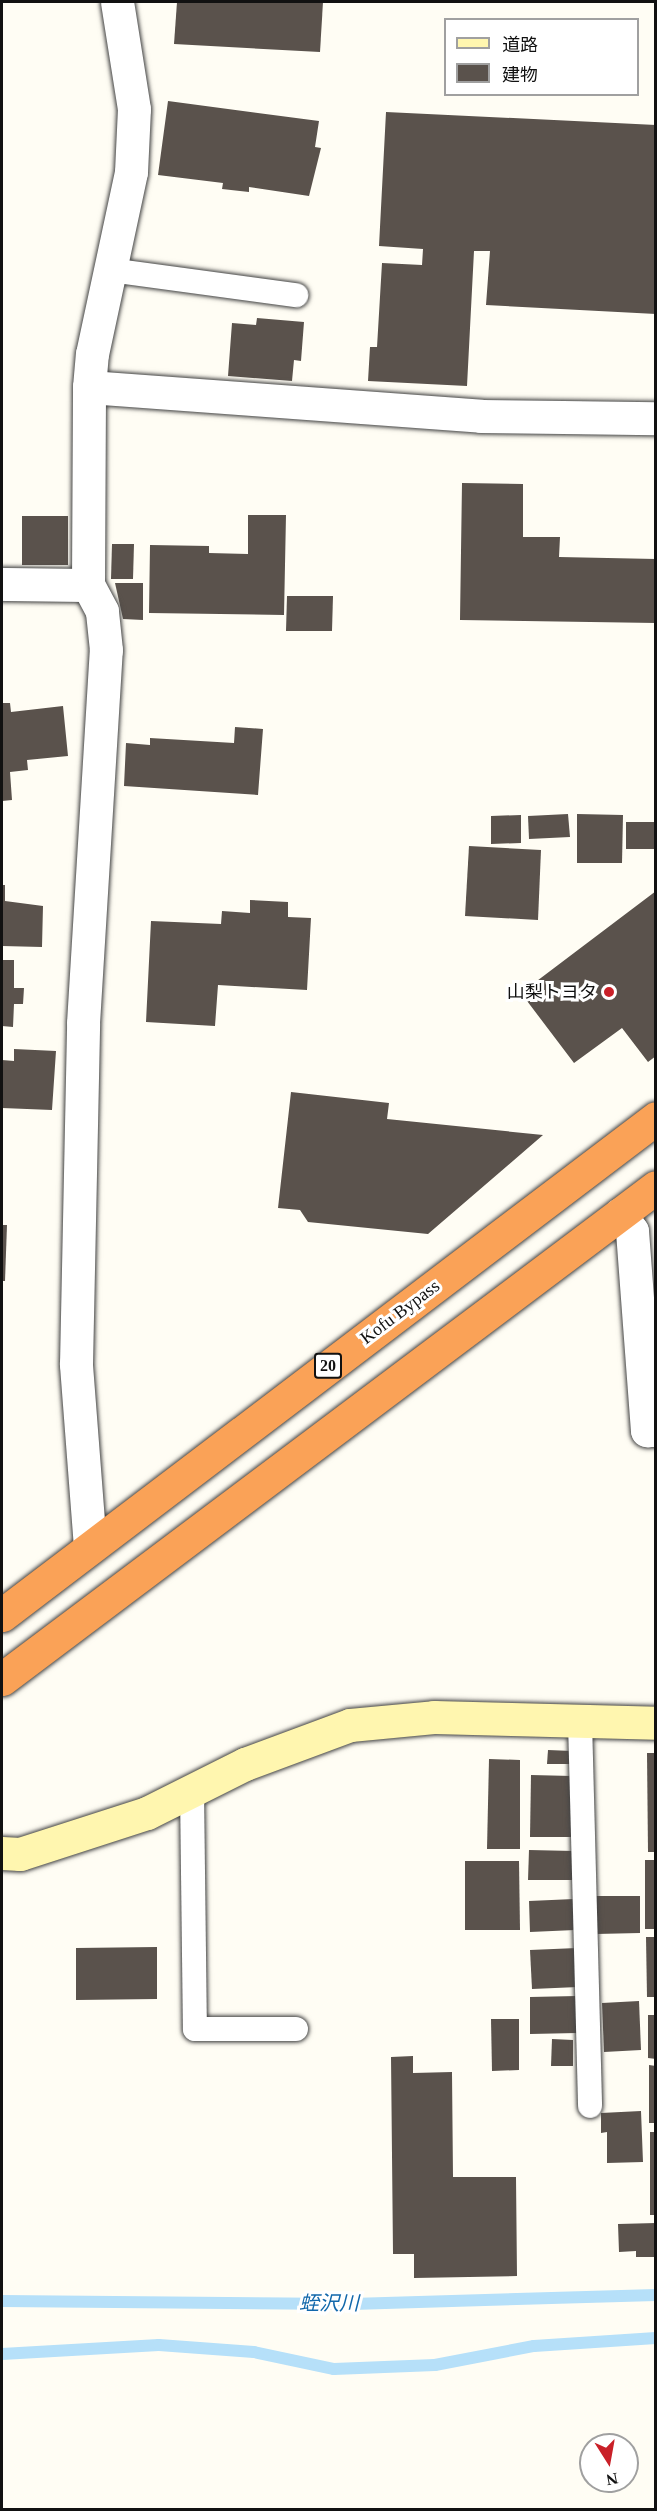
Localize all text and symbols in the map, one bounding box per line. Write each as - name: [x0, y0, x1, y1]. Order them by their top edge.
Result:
- legend: [444, 18, 639, 96]
- text: 道路: [502, 35, 538, 55]
- text: 建物: [502, 65, 538, 85]
- place label: 山梨トヨタ: [507, 981, 597, 1003]
- marker: 山梨トヨタ: [602, 985, 616, 999]
- street label: Kofu Bypass: [356, 1275, 444, 1349]
- road number: 20: [313, 1353, 343, 1379]
- water label: 蛭沢川: [299, 2291, 359, 2315]
- north arrow: [579, 2433, 639, 2493]
- text: N: [605, 2470, 619, 2489]

